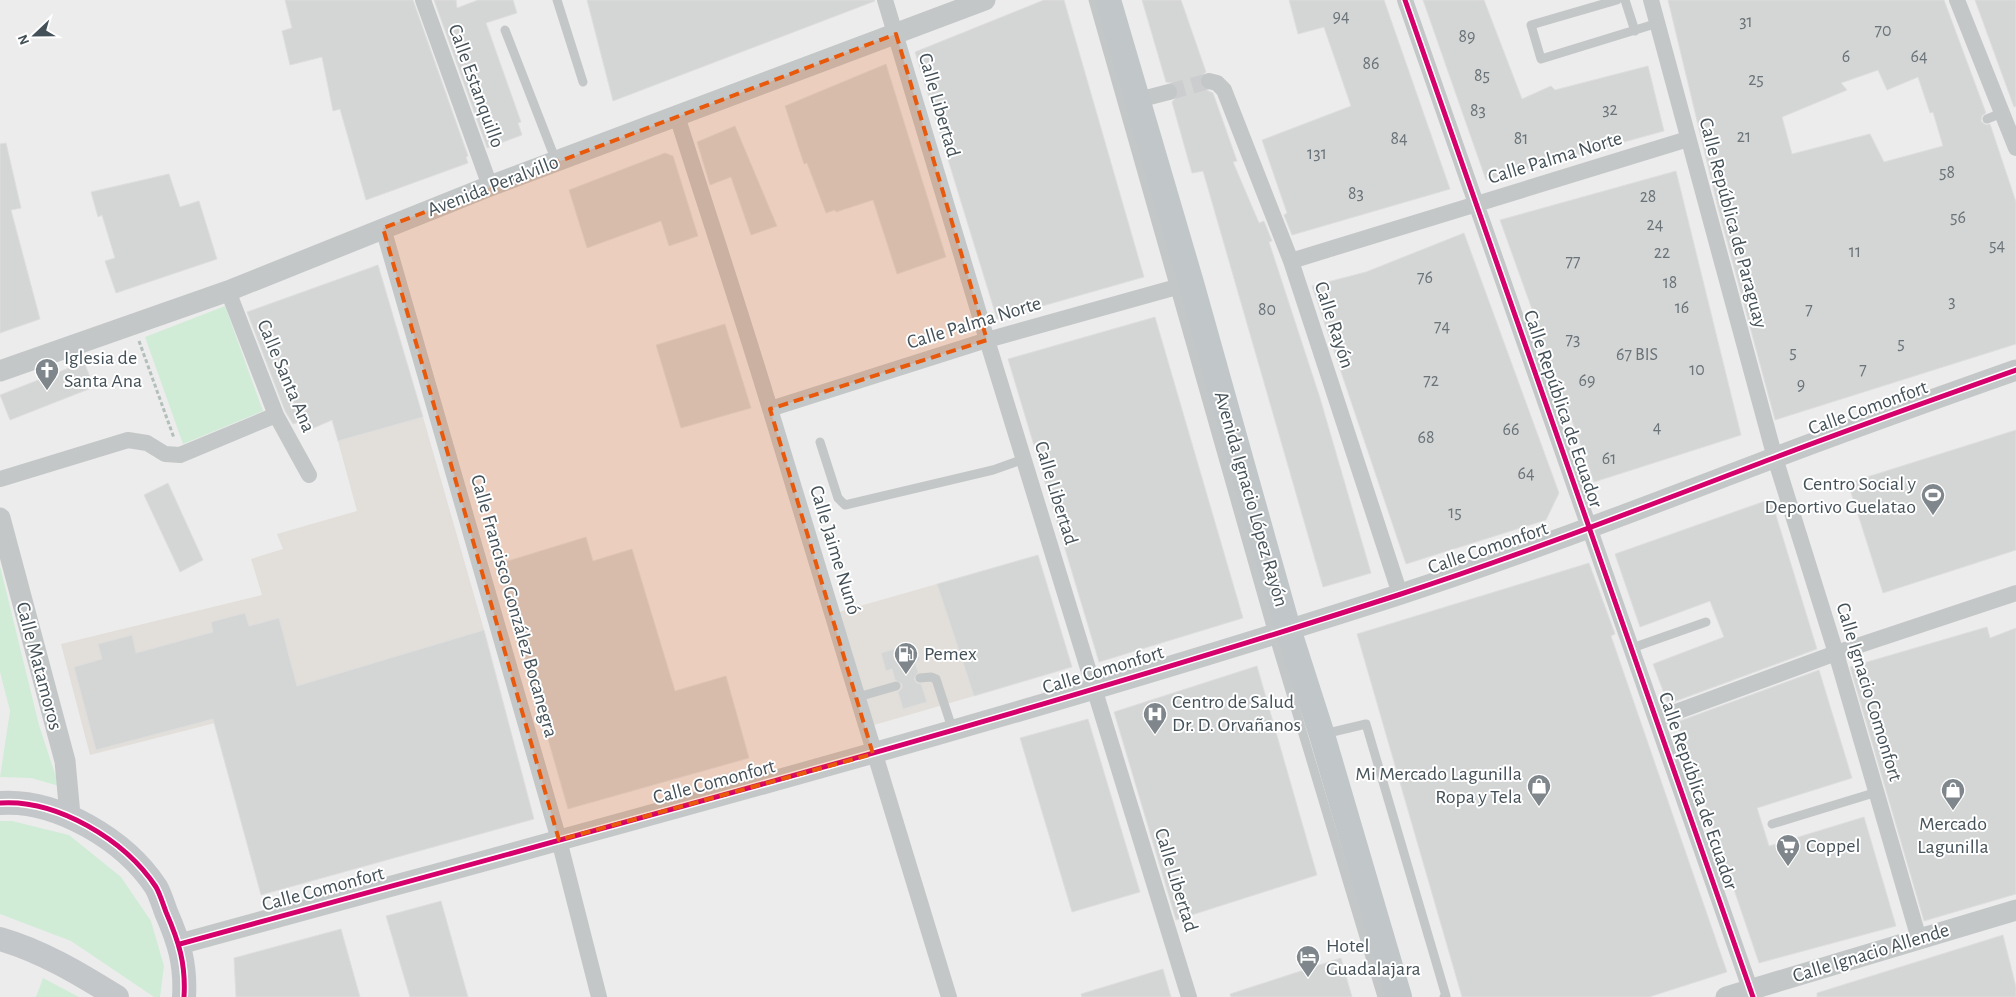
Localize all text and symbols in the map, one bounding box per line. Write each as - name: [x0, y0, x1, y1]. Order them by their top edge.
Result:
- house number: 94: [1332, 8, 1350, 26]
- north arrow: [10, 10, 60, 60]
- house number: 31: [1739, 13, 1753, 31]
- street label: Calle Estanquillo: [444, 22, 508, 150]
- house number: 70: [1874, 22, 1892, 40]
- house number: 89: [1459, 28, 1476, 46]
- text: N: [16, 32, 32, 47]
- house number: 6: [1842, 48, 1850, 66]
- house number: 64: [1910, 48, 1928, 66]
- street label: Calle Libertad: [915, 51, 963, 159]
- house number: 86: [1363, 55, 1380, 73]
- house number: 85: [1474, 67, 1490, 85]
- house number: 25: [1748, 71, 1764, 89]
- house number: 32: [1602, 101, 1618, 119]
- house number: 83: [1470, 102, 1486, 120]
- street label: Calle República de Paraguay: [1695, 116, 1771, 331]
- street label: Calle Palma Norte: [1485, 128, 1625, 188]
- house number: 21: [1737, 128, 1751, 146]
- house number: 84: [1390, 130, 1408, 148]
- house number: 81: [1514, 130, 1528, 148]
- house number: 131: [1307, 145, 1327, 163]
- street label: Avenida Peralvillo: [425, 152, 561, 220]
- house number: 58: [1939, 164, 1955, 182]
- house number: 83: [1348, 185, 1364, 203]
- house number: 28: [1640, 188, 1656, 206]
- house number: 56: [1950, 209, 1966, 227]
- house number: 24: [1647, 216, 1664, 234]
- house number: 54: [1989, 237, 2005, 255]
- house number: 11: [1849, 243, 1861, 261]
- house number: 22: [1654, 244, 1670, 262]
- house number: 77: [1565, 253, 1581, 271]
- house number: 76: [1417, 269, 1433, 287]
- house number: 18: [1663, 274, 1677, 292]
- street label: Calle Rayón: [1311, 279, 1357, 371]
- street label: Calle Palma Norte: [904, 293, 1044, 353]
- house number: 3: [1948, 293, 1956, 311]
- house number: 16: [1675, 299, 1689, 317]
- house number: 80: [1258, 301, 1276, 319]
- house number: 7: [1805, 301, 1813, 319]
- street label: Calle República de Ecuador: [1520, 308, 1606, 511]
- street label: Calle Santa Ana: [253, 317, 319, 435]
- house number: 74: [1434, 318, 1450, 336]
- house number: 73: [1566, 331, 1580, 349]
- house number: 5: [1897, 335, 1905, 353]
- house number: 5: [1789, 344, 1797, 362]
- house number: 67 BIS: [1616, 346, 1658, 364]
- place label: Iglesia de Santa Ana: [64, 348, 142, 391]
- church icon: Iglesia de Santa Ana: [34, 357, 60, 391]
- house number: 10: [1689, 361, 1705, 379]
- house number: 7: [1859, 361, 1867, 379]
- house number: 72: [1423, 372, 1439, 390]
- house number: 69: [1579, 372, 1595, 390]
- house number: 9: [1797, 376, 1805, 394]
- street label: Calle Comonfort: [1806, 377, 1931, 439]
- street label: Avenida Ignacio López Rayón: [1211, 389, 1291, 609]
- house number: 4: [1653, 419, 1662, 437]
- house number: 66: [1503, 421, 1519, 439]
- house number: 68: [1418, 429, 1435, 447]
- street label: Calle Libertad: [1031, 439, 1081, 547]
- house number: 61: [1602, 450, 1616, 468]
- house number: 64: [1517, 465, 1535, 483]
- street label: Calle Francisco González Bocanegra: [467, 472, 561, 740]
- place label: Centro Social y Deportivo Guelatao: [1765, 474, 1916, 517]
- sports icon: Centro Social y Deportivo Guelatao: [1920, 482, 1946, 516]
- street label: Calle Jaime Nunó: [806, 483, 864, 617]
- house number: 15: [1448, 504, 1462, 522]
- street label: Calle Comonfort: [1425, 518, 1551, 578]
- street label: Calle Matamoros: [12, 600, 66, 732]
- street label: Calle Ignacio Comonfort: [1832, 600, 1906, 784]
- fuel station icon: Pemex: [893, 641, 919, 675]
- street label: Calle Comonfort: [1040, 642, 1167, 698]
- place label: Pemex: [924, 644, 977, 664]
- street label: Calle República de Ecuador: [1655, 690, 1741, 893]
- place label: Centro de Salud Dr. D. Orvañanos: [1172, 692, 1301, 735]
- hospital icon: Centro de Salud Dr. D. Orvañanos: [1142, 701, 1168, 735]
- street label: Calle Comonfort: [651, 756, 778, 808]
- place label: Mi Mercado Lagunilla Ropa y Tela: [1355, 764, 1522, 807]
- shop icon: Mi Mercado Lagunilla Ropa y Tela: [1526, 773, 1552, 807]
- shop icon: Mercado Lagunilla: [1940, 777, 1966, 811]
- place label: Mercado Lagunilla: [1917, 814, 1989, 857]
- street label: Calle Libertad: [1151, 826, 1201, 934]
- supermarket icon: Coppel: [1775, 833, 1801, 867]
- place label: Coppel: [1806, 836, 1860, 856]
- street label: Calle Comonfort: [260, 863, 387, 915]
- street label: Calle Ignacio Allende: [1790, 920, 1952, 986]
- place label: Hotel Guadalajara: [1326, 936, 1421, 979]
- hotel icon: Hotel Guadalajara: [1295, 944, 1321, 978]

